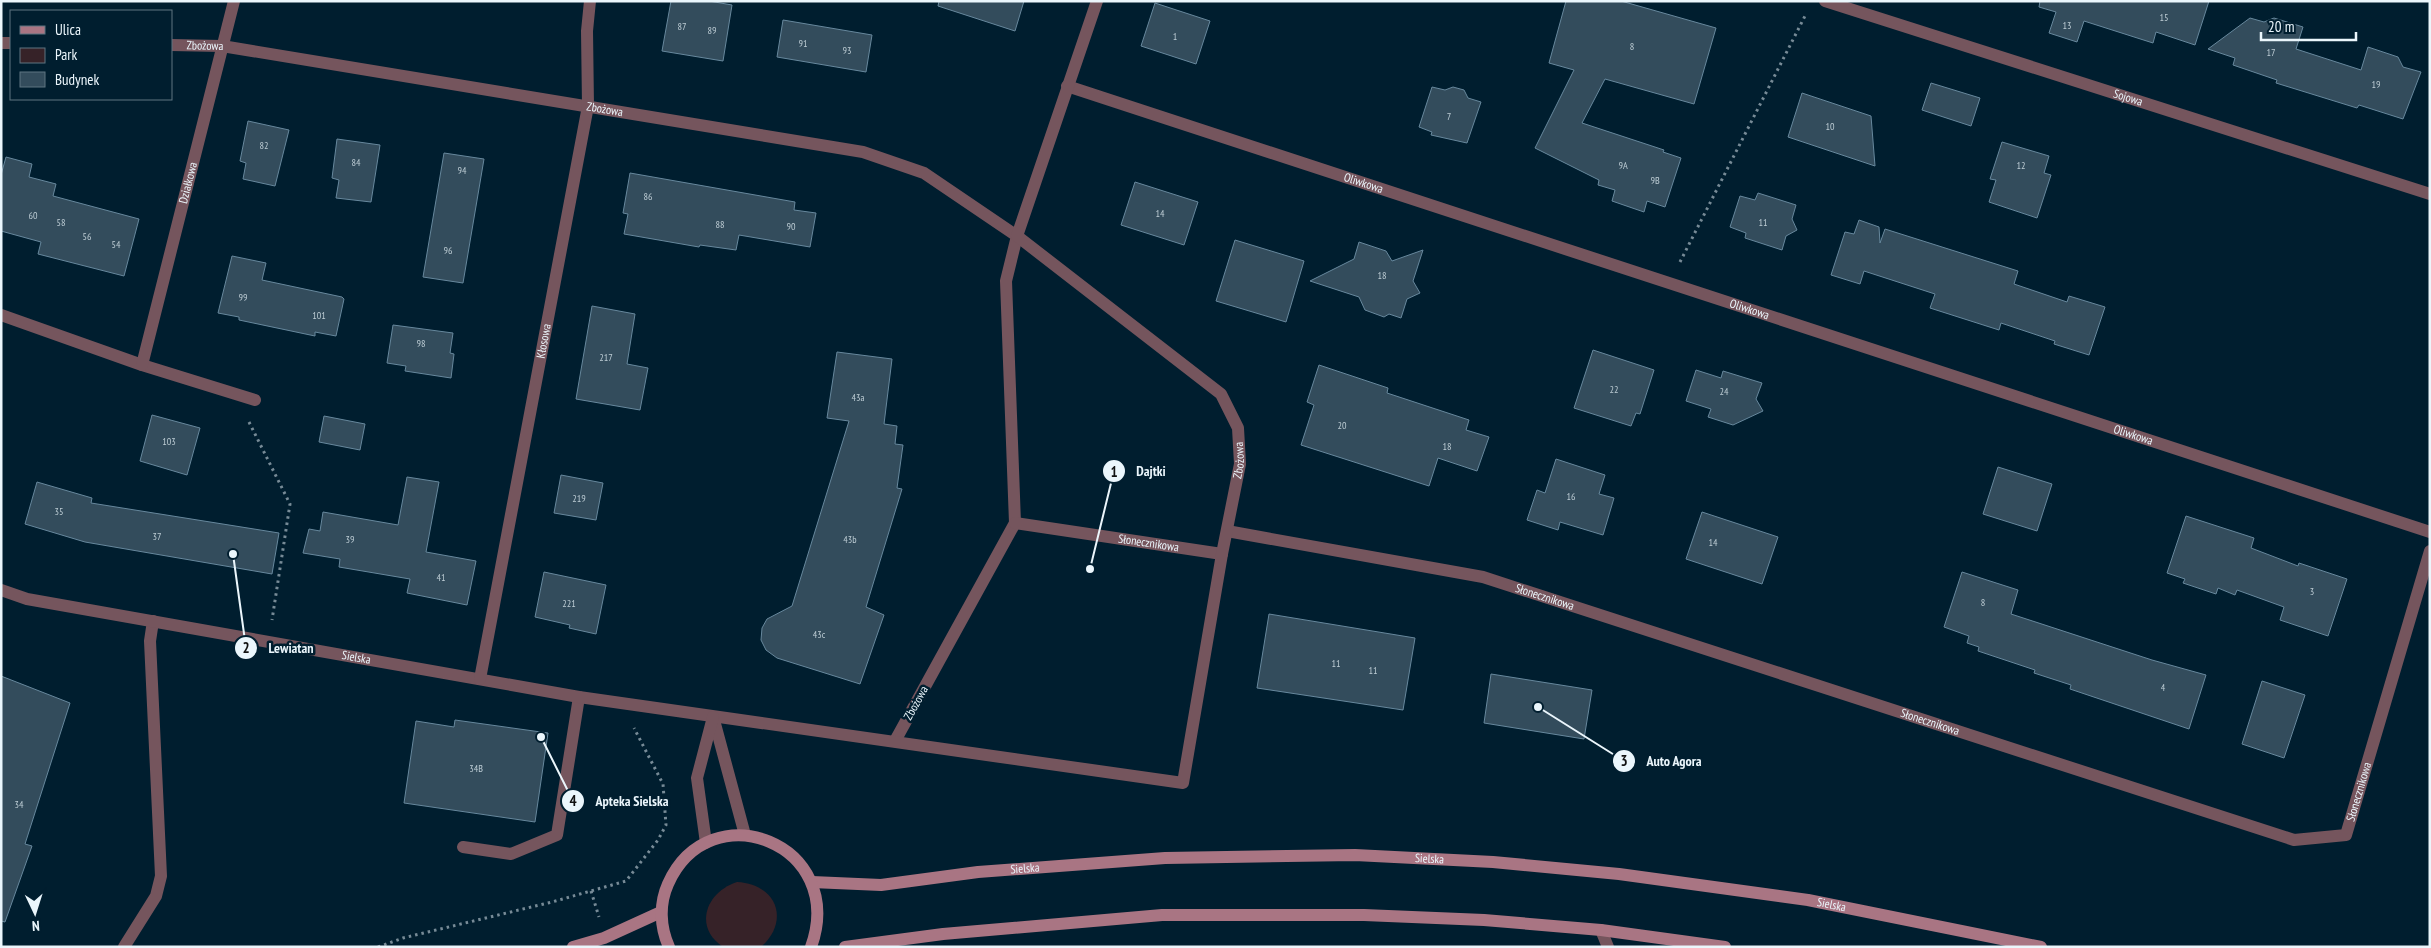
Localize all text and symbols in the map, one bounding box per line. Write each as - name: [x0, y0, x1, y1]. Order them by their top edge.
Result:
- legend: [10, 10, 172, 100]
- scale bar: [2261, 10, 2356, 42]
- house number: 15: [2160, 11, 2169, 24]
- text: 20 m: [2268, 17, 2294, 36]
- house number: 13: [2063, 19, 2072, 32]
- text: Ulica: [55, 20, 81, 39]
- house number: 87: [678, 20, 687, 33]
- house number: 89: [708, 24, 717, 37]
- house number: 1: [1173, 30, 1177, 43]
- street label: Zbożowa: [187, 37, 224, 53]
- house number: 91: [799, 37, 808, 50]
- house number: 8: [1630, 40, 1634, 53]
- house number: 93: [843, 44, 852, 57]
- text: Park: [55, 45, 77, 64]
- house number: 17: [2267, 46, 2276, 59]
- text: Budynek: [55, 70, 99, 89]
- house number: 19: [2372, 78, 2381, 91]
- street label: Sojowa: [2112, 85, 2145, 109]
- street label: Zbożowa: [586, 98, 624, 119]
- house number: 7: [1447, 110, 1451, 123]
- house number: 10: [1826, 120, 1835, 133]
- house number: 82: [260, 139, 269, 152]
- house number: 84: [352, 156, 361, 169]
- house number: 9A: [1618, 159, 1628, 172]
- house number: 12: [2017, 159, 2026, 172]
- street label: Działkowa: [175, 160, 200, 205]
- house number: 94: [458, 164, 467, 177]
- street label: Oliwkowa: [1342, 169, 1386, 196]
- house number: 9B: [1650, 174, 1660, 187]
- house number: 86: [644, 190, 653, 203]
- house number: 14: [1156, 207, 1165, 220]
- house number: 60: [29, 209, 38, 222]
- house number: 58: [57, 216, 66, 229]
- house number: 11: [1759, 216, 1768, 229]
- house number: 88: [716, 218, 725, 231]
- house number: 90: [787, 220, 796, 233]
- house number: 56: [83, 230, 92, 243]
- house number: 54: [112, 238, 121, 251]
- house number: 96: [444, 244, 453, 257]
- house number: 18: [1378, 269, 1387, 282]
- house number: 99: [239, 291, 248, 304]
- street label: Oliwkowa: [1728, 295, 1771, 322]
- house number: 101: [312, 309, 326, 322]
- street label: Kłosowa: [533, 322, 554, 359]
- house number: 98: [417, 337, 426, 350]
- house number: 217: [599, 351, 613, 364]
- house number: 22: [1610, 383, 1619, 396]
- house number: 24: [1720, 385, 1729, 398]
- house number: 43a: [852, 391, 865, 404]
- house number: 20: [1338, 419, 1347, 432]
- street label: Oliwkowa: [2112, 421, 2155, 448]
- house number: 103: [162, 435, 176, 448]
- house number: 18: [1443, 440, 1452, 453]
- street label: Zbożowa: [1229, 441, 1247, 480]
- callout: Dajtki: [1102, 457, 1176, 486]
- text: 1: [1110, 462, 1118, 481]
- text: Dajtki: [1136, 462, 1166, 480]
- house number: 16: [1567, 490, 1576, 503]
- house number: 219: [572, 492, 586, 505]
- house number: 35: [55, 505, 64, 518]
- house number: 37: [153, 530, 162, 543]
- street label: Słonecznikowa: [1117, 531, 1180, 554]
- house number: 39: [346, 533, 355, 546]
- house number: 43b: [843, 533, 857, 546]
- house number: 14: [1709, 536, 1718, 549]
- house number: 41: [437, 571, 446, 584]
- street label: Słonecznikowa: [1513, 580, 1576, 613]
- house number: 3: [2310, 585, 2314, 598]
- house number: 8: [1981, 596, 1985, 609]
- house number: 221: [562, 597, 576, 610]
- house number: 43c: [813, 628, 826, 641]
- callout: Lewiatan: [234, 633, 324, 662]
- text: 2: [242, 638, 250, 657]
- text: Lewiatan: [269, 639, 313, 657]
- street label: Sielska: [341, 647, 372, 667]
- house number: 11: [1332, 657, 1341, 670]
- house number: 11: [1369, 664, 1378, 677]
- house number: 4: [2161, 681, 2166, 694]
- street label: Zbożowa: [900, 683, 931, 722]
- street label: Słonecznikowa: [1899, 705, 1962, 738]
- callout: Auto Agora: [1611, 746, 1712, 775]
- text: 3: [1620, 751, 1628, 770]
- text: Auto Agora: [1645, 752, 1702, 770]
- street label: Słonecznikowa: [2342, 760, 2374, 823]
- house number: 34B: [469, 762, 483, 775]
- callout: Apteka Sielska: [560, 787, 678, 816]
- text: 4: [569, 791, 577, 810]
- text: Apteka Sielska: [595, 792, 669, 810]
- house number: 34: [15, 798, 24, 811]
- street label: Sielska: [1415, 850, 1445, 867]
- street label: Sielska: [1010, 859, 1040, 877]
- north arrow: [10, 888, 60, 938]
- street label: Sielska: [1816, 894, 1848, 915]
- text: N: [32, 917, 40, 935]

